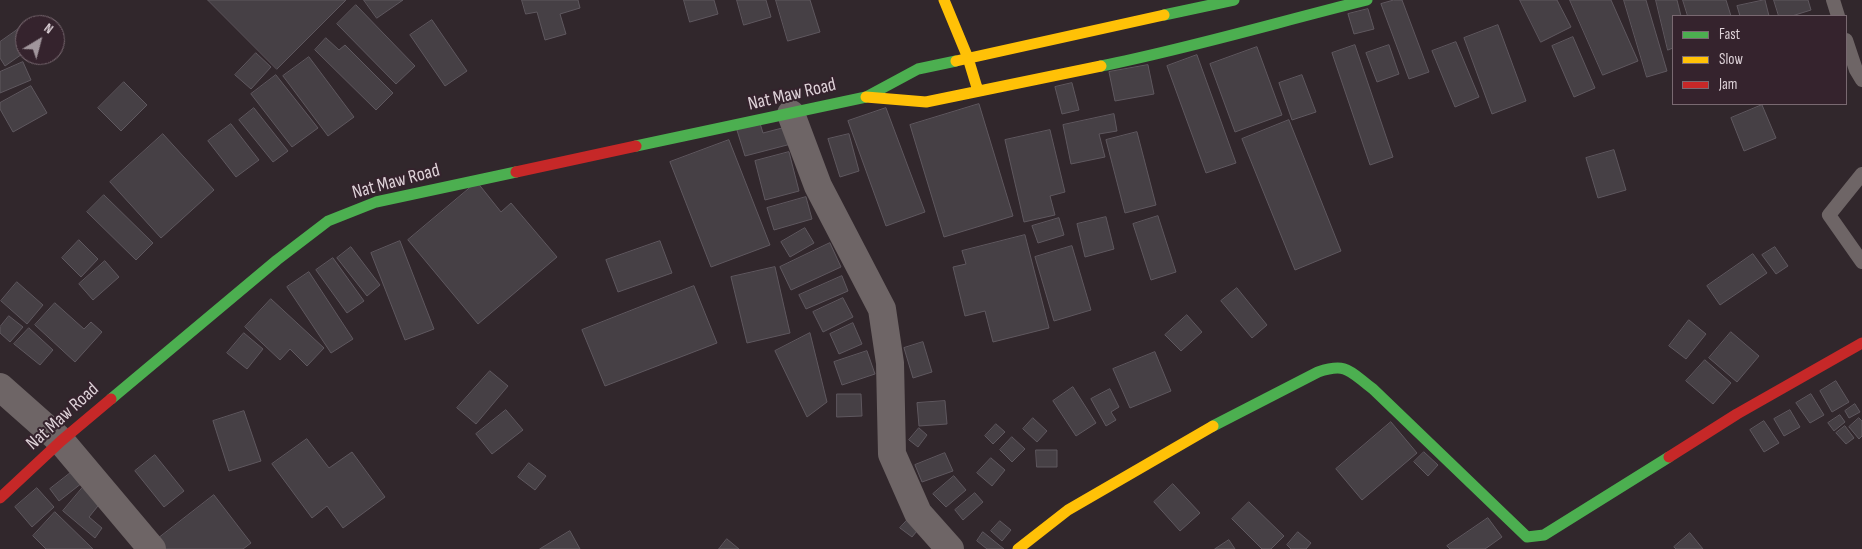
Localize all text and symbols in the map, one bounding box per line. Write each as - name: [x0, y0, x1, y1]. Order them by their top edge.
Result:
- north arrow: [15, 15, 65, 65]
- legend: [1672, 15, 1847, 105]
- text: N: [41, 19, 57, 37]
- text: Fast: [1719, 25, 1740, 44]
- text: Slow: [1719, 50, 1743, 69]
- street label: Nat Maw Road: [746, 74, 838, 116]
- text: Jam: [1719, 75, 1737, 94]
- street label: Nat Maw Road: [350, 159, 442, 205]
- street label: Nat Maw Road: [22, 379, 104, 455]

